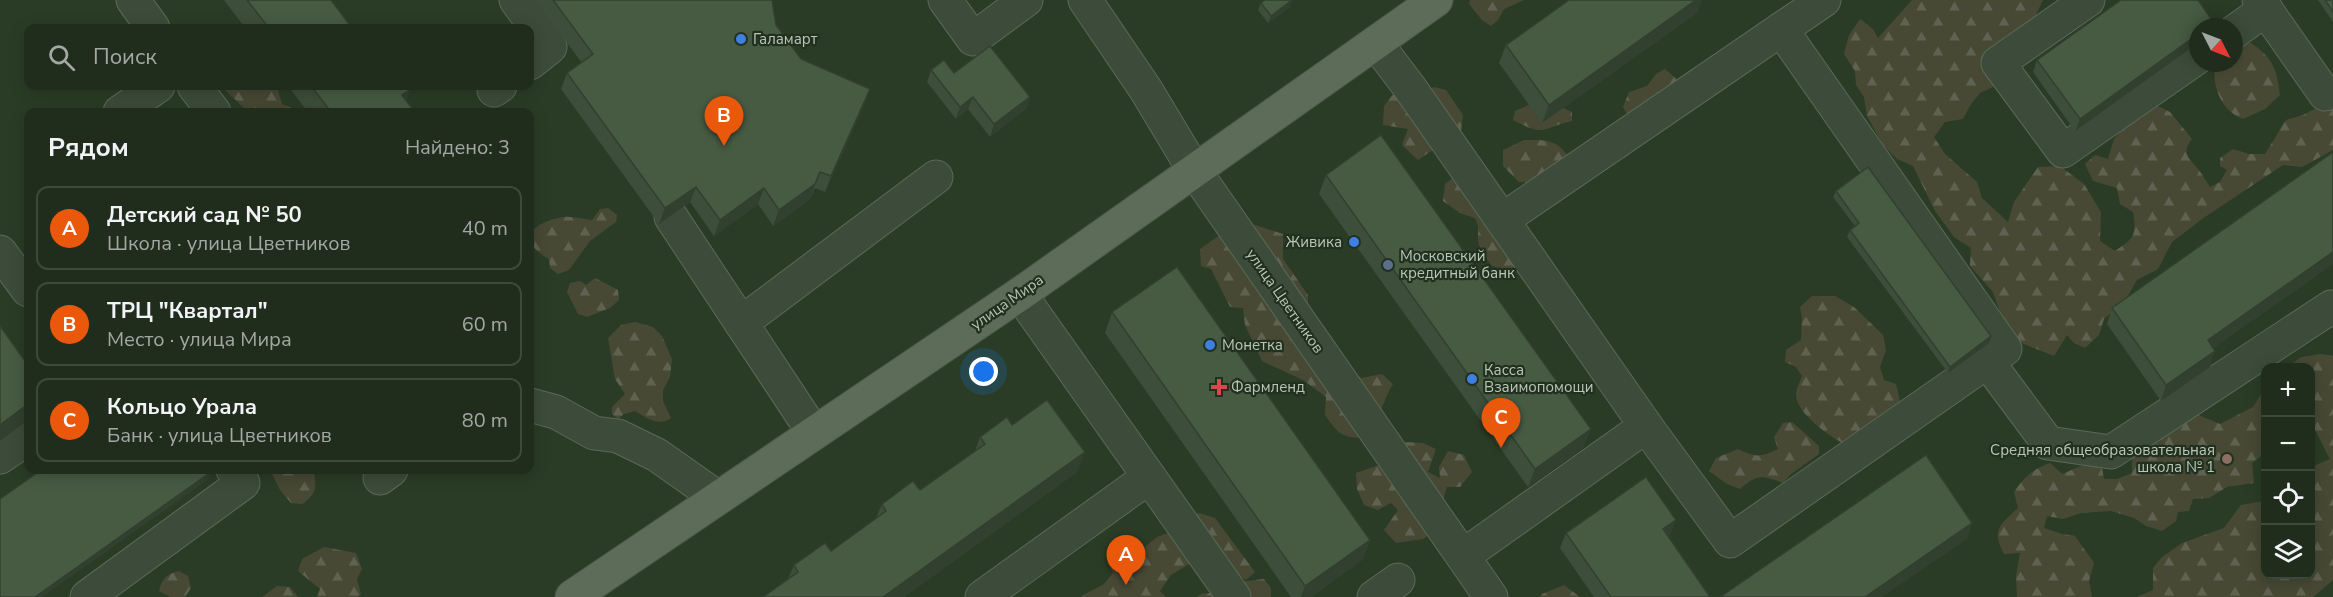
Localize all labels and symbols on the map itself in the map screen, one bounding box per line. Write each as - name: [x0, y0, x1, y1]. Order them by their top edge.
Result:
- north arrow: [2189, 18, 2243, 72]
- place label: Галамарт: [753, 29, 818, 49]
- marker: Галамарт: [734, 32, 748, 46]
- pin: B: [704, 96, 744, 146]
- place label: Живика: [1286, 232, 1342, 252]
- marker: Живика: [1347, 235, 1361, 249]
- street label: улица Цветников: [1242, 245, 1328, 357]
- place label: Московский кредитный банк: [1400, 246, 1515, 283]
- marker: Московский кредитный банк: [1381, 258, 1395, 272]
- street label: улица Мира: [967, 270, 1047, 334]
- place label: Монетка: [1222, 335, 1283, 355]
- marker: Монетка: [1203, 338, 1217, 352]
- your location: [969, 357, 998, 386]
- place label: Касса Взаимопомощи: [1484, 360, 1594, 397]
- marker: Касса Взаимопомощи: [1465, 372, 1479, 386]
- place label: Фармленд: [1231, 377, 1305, 397]
- marker: Фармленд: [1212, 380, 1226, 394]
- pin: C: [1482, 398, 1520, 448]
- place label: Средняя общеобразовательная школа № 1: [1990, 440, 2215, 477]
- marker: Средняя общеобразовательная школа № 1: [2220, 452, 2234, 466]
- pin: A: [1106, 536, 1146, 585]

